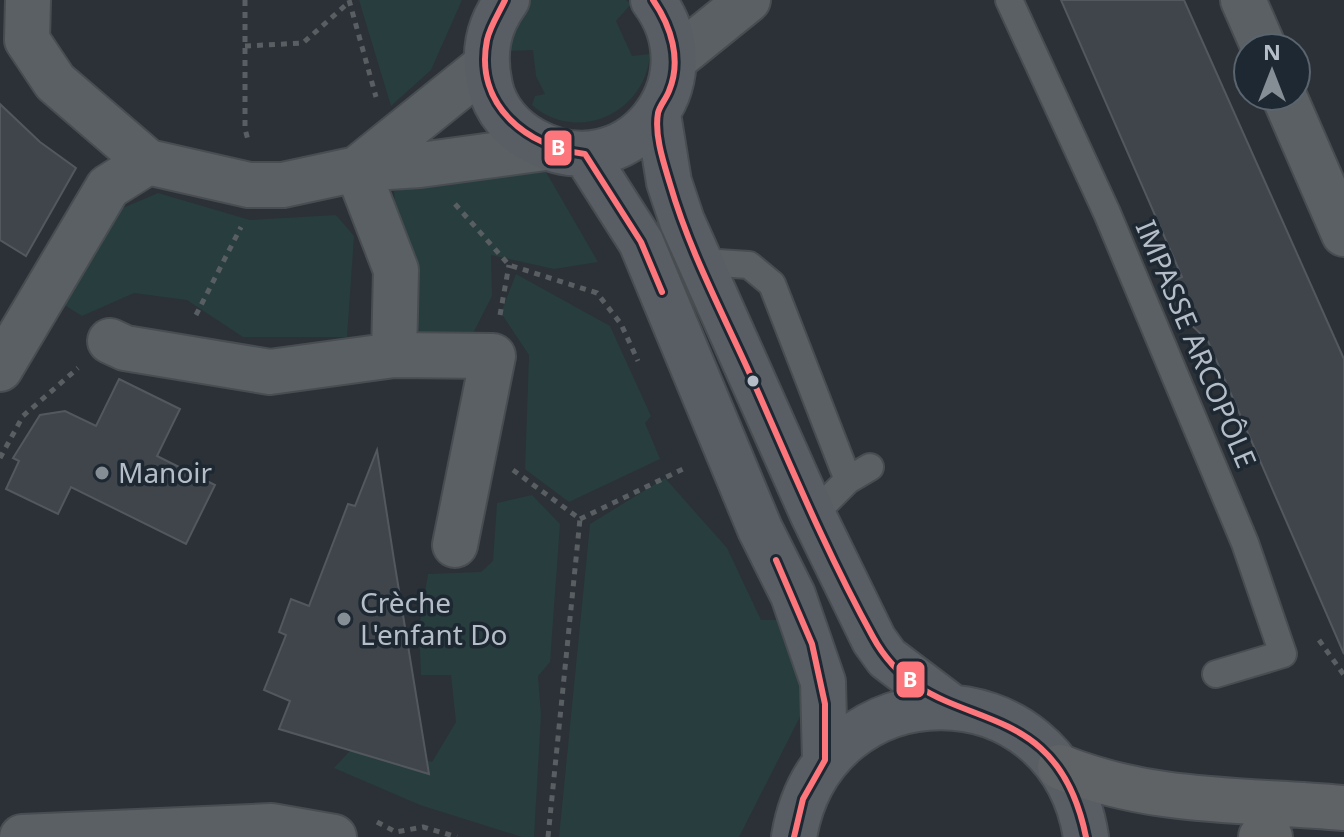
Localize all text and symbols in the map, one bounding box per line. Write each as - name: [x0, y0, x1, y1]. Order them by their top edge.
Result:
- north arrow: [1232, 32, 1312, 112]
- text: N: [1263, 36, 1281, 66]
- line badge: B: [543, 129, 573, 167]
- text: B: [551, 131, 565, 161]
- street label: IMPASSE ARCOPÔLE: [1128, 214, 1266, 473]
- unlabelled marker: [745, 373, 761, 389]
- place label: Manoir: [118, 453, 213, 491]
- marker: Manoir: [93, 464, 111, 482]
- place label: Crèche L'enfant Do: [360, 583, 508, 653]
- marker: Crèche L'enfant Do: [335, 610, 353, 628]
- line badge: B: [895, 660, 926, 699]
- text: B: [903, 663, 917, 693]

